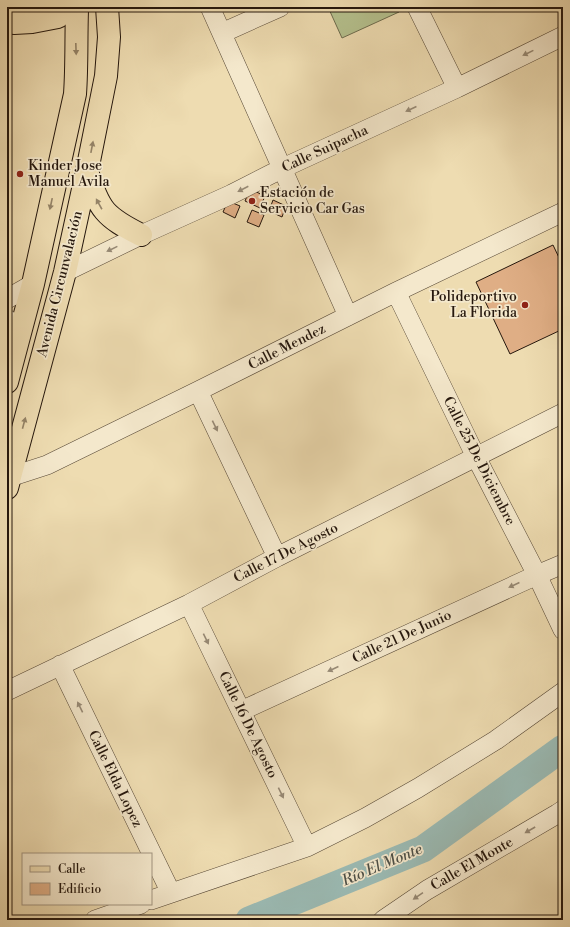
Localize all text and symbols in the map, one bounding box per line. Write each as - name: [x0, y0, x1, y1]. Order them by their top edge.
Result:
- one-way arrow: [73, 43, 80, 55]
- one-way arrow: [522, 50, 534, 56]
- one-way arrow: [404, 107, 416, 113]
- street label: Calle Suipacha: [279, 121, 372, 177]
- one-way arrow: [89, 141, 95, 153]
- place label: Kinder Jose Manuel Avila: [28, 157, 111, 191]
- marker: Kinder Jose Manuel Avila: [15, 169, 25, 179]
- place label: Estación de Servicio Car Gas: [260, 184, 365, 218]
- one-way arrow: [237, 185, 248, 192]
- marker: Estación de Servicio Car Gas: [247, 196, 257, 206]
- one-way arrow: [47, 198, 53, 210]
- one-way arrow: [96, 198, 103, 210]
- street label: Avenida Circunvalación: [33, 208, 87, 360]
- one-way arrow: [106, 246, 117, 252]
- place label: Polideportivo La Florida: [430, 288, 518, 322]
- marker: Polideportivo La Florida: [520, 300, 530, 310]
- street label: Calle Mendez: [245, 320, 329, 374]
- street label: Calle 25 De Diciembre: [439, 394, 519, 528]
- one-way arrow: [21, 417, 27, 429]
- one-way arrow: [212, 421, 218, 432]
- street label: Calle 17 De Agosto: [231, 519, 341, 587]
- one-way arrow: [509, 582, 520, 588]
- street label: Calle 21 De Junio: [349, 606, 455, 668]
- one-way arrow: [203, 633, 209, 644]
- one-way arrow: [327, 666, 338, 672]
- street label: Calle 16 De Agosto: [214, 669, 282, 781]
- one-way arrow: [77, 702, 83, 713]
- street label: Calle Elda Lopez: [84, 728, 146, 831]
- one-way arrow: [278, 788, 284, 799]
- one-way arrow: [524, 827, 536, 834]
- street label: Calle El Monte: [428, 833, 516, 895]
- water label: Río El Monte: [338, 840, 425, 891]
- legend: [22, 853, 152, 905]
- text: Calle: [58, 862, 85, 877]
- text: Edificio: [58, 882, 101, 897]
- one-way arrow: [413, 892, 423, 900]

